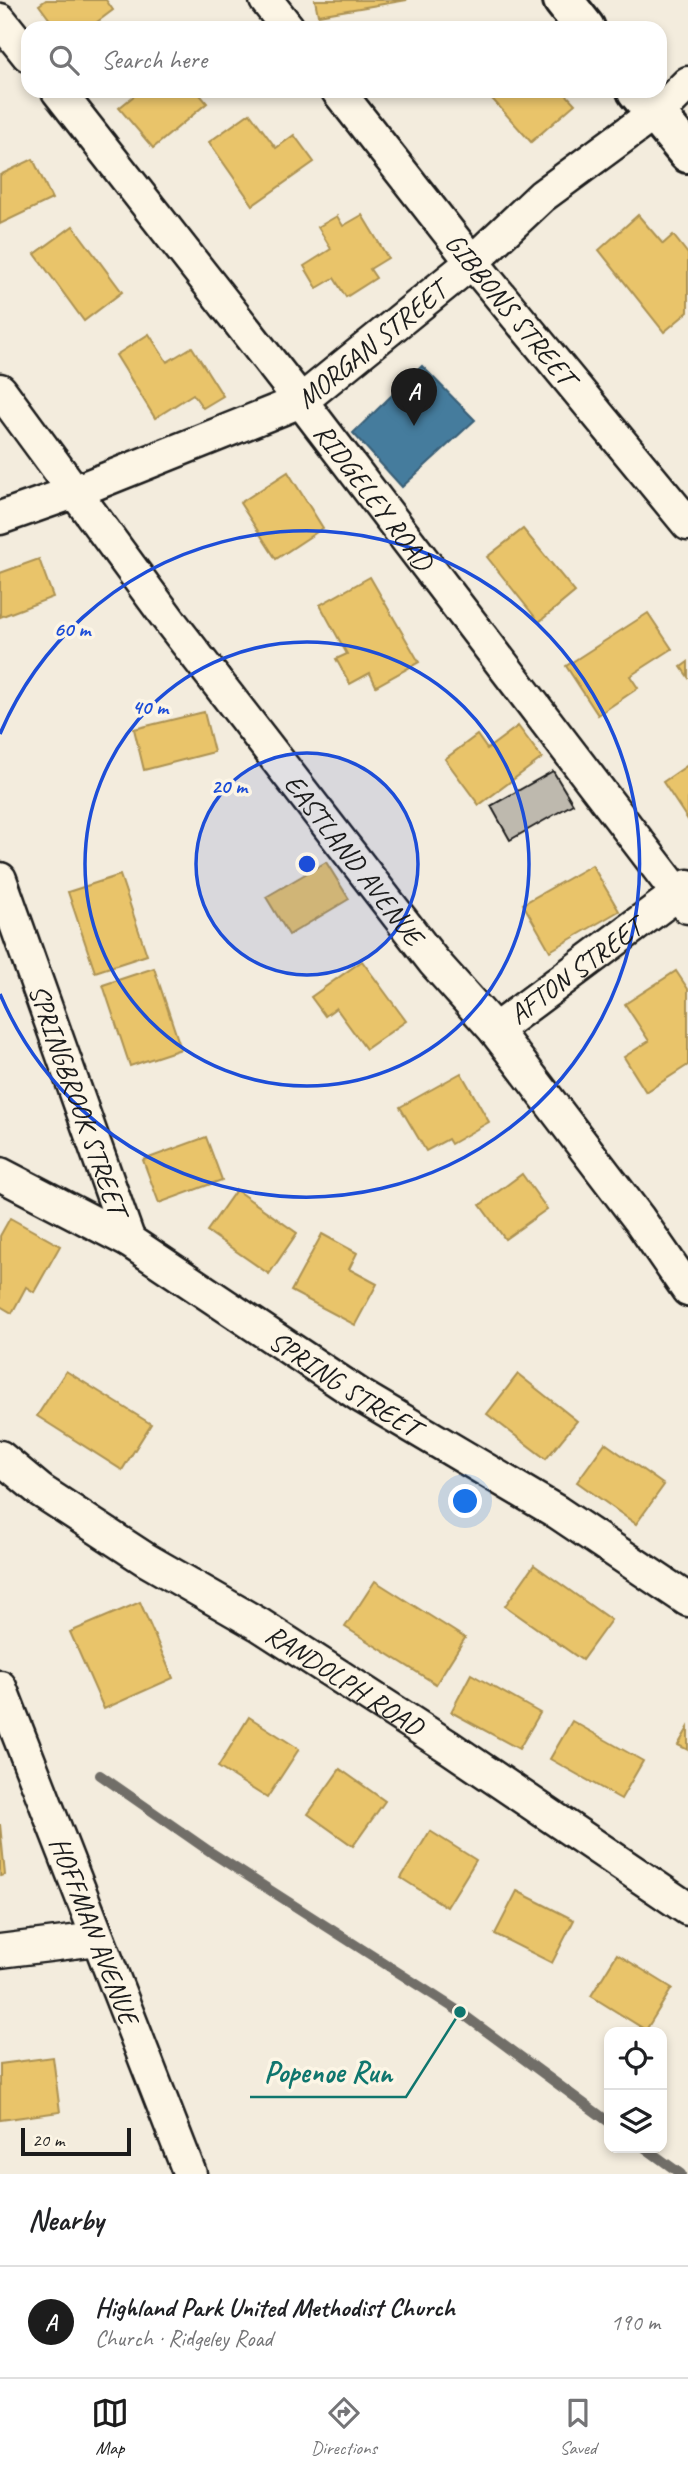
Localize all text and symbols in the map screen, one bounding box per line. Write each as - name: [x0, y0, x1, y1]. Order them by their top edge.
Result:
- search box: [21, 21, 667, 98]
- icon: search: [45, 41, 83, 79]
- text: Search here: [101, 43, 207, 76]
- street label: GIBBONS STREET: [438, 226, 588, 398]
- street label: MORGAN STREET: [287, 274, 451, 412]
- pin: A: [391, 368, 437, 426]
- street label: RIDGELEY ROAD: [306, 416, 443, 579]
- text: 60 m: [54, 616, 92, 642]
- text: 40 m: [132, 694, 170, 720]
- street label: EASTLAND AVENUE: [277, 767, 433, 955]
- text: 20 m: [211, 773, 249, 799]
- centre of rings: [295, 852, 319, 876]
- street label: AFTON STREET: [502, 906, 654, 1032]
- street label: SPRINGBROOK STREET: [21, 980, 138, 1226]
- street label: SPRING STREET: [263, 1323, 432, 1449]
- your location: [448, 1484, 482, 1518]
- street label: RANDOLPH ROAD: [259, 1616, 431, 1745]
- street label: HOFFMAN AVENUE: [42, 1832, 148, 2032]
- map controls: [604, 2027, 667, 2153]
- button: locate: [604, 2027, 667, 2090]
- callout: Popenoe Run: [250, 2046, 406, 2097]
- text: Popenoe Run: [264, 2053, 394, 2091]
- button: layers: [604, 2090, 667, 2153]
- scale bar: [21, 2125, 131, 2157]
- text: 20 m: [32, 2128, 64, 2152]
- text: Nearby: [28, 2201, 104, 2239]
- text: Highland Park United Methodist Church: [95, 2291, 455, 2324]
- text: A: [45, 2308, 57, 2337]
- text: 190 m: [611, 2308, 660, 2337]
- text: Church · Ridgeley Road: [95, 2324, 273, 2353]
- tab: Map: [91, 2394, 129, 2460]
- tab: Directions: [311, 2394, 377, 2460]
- tab: Saved: [559, 2394, 597, 2460]

